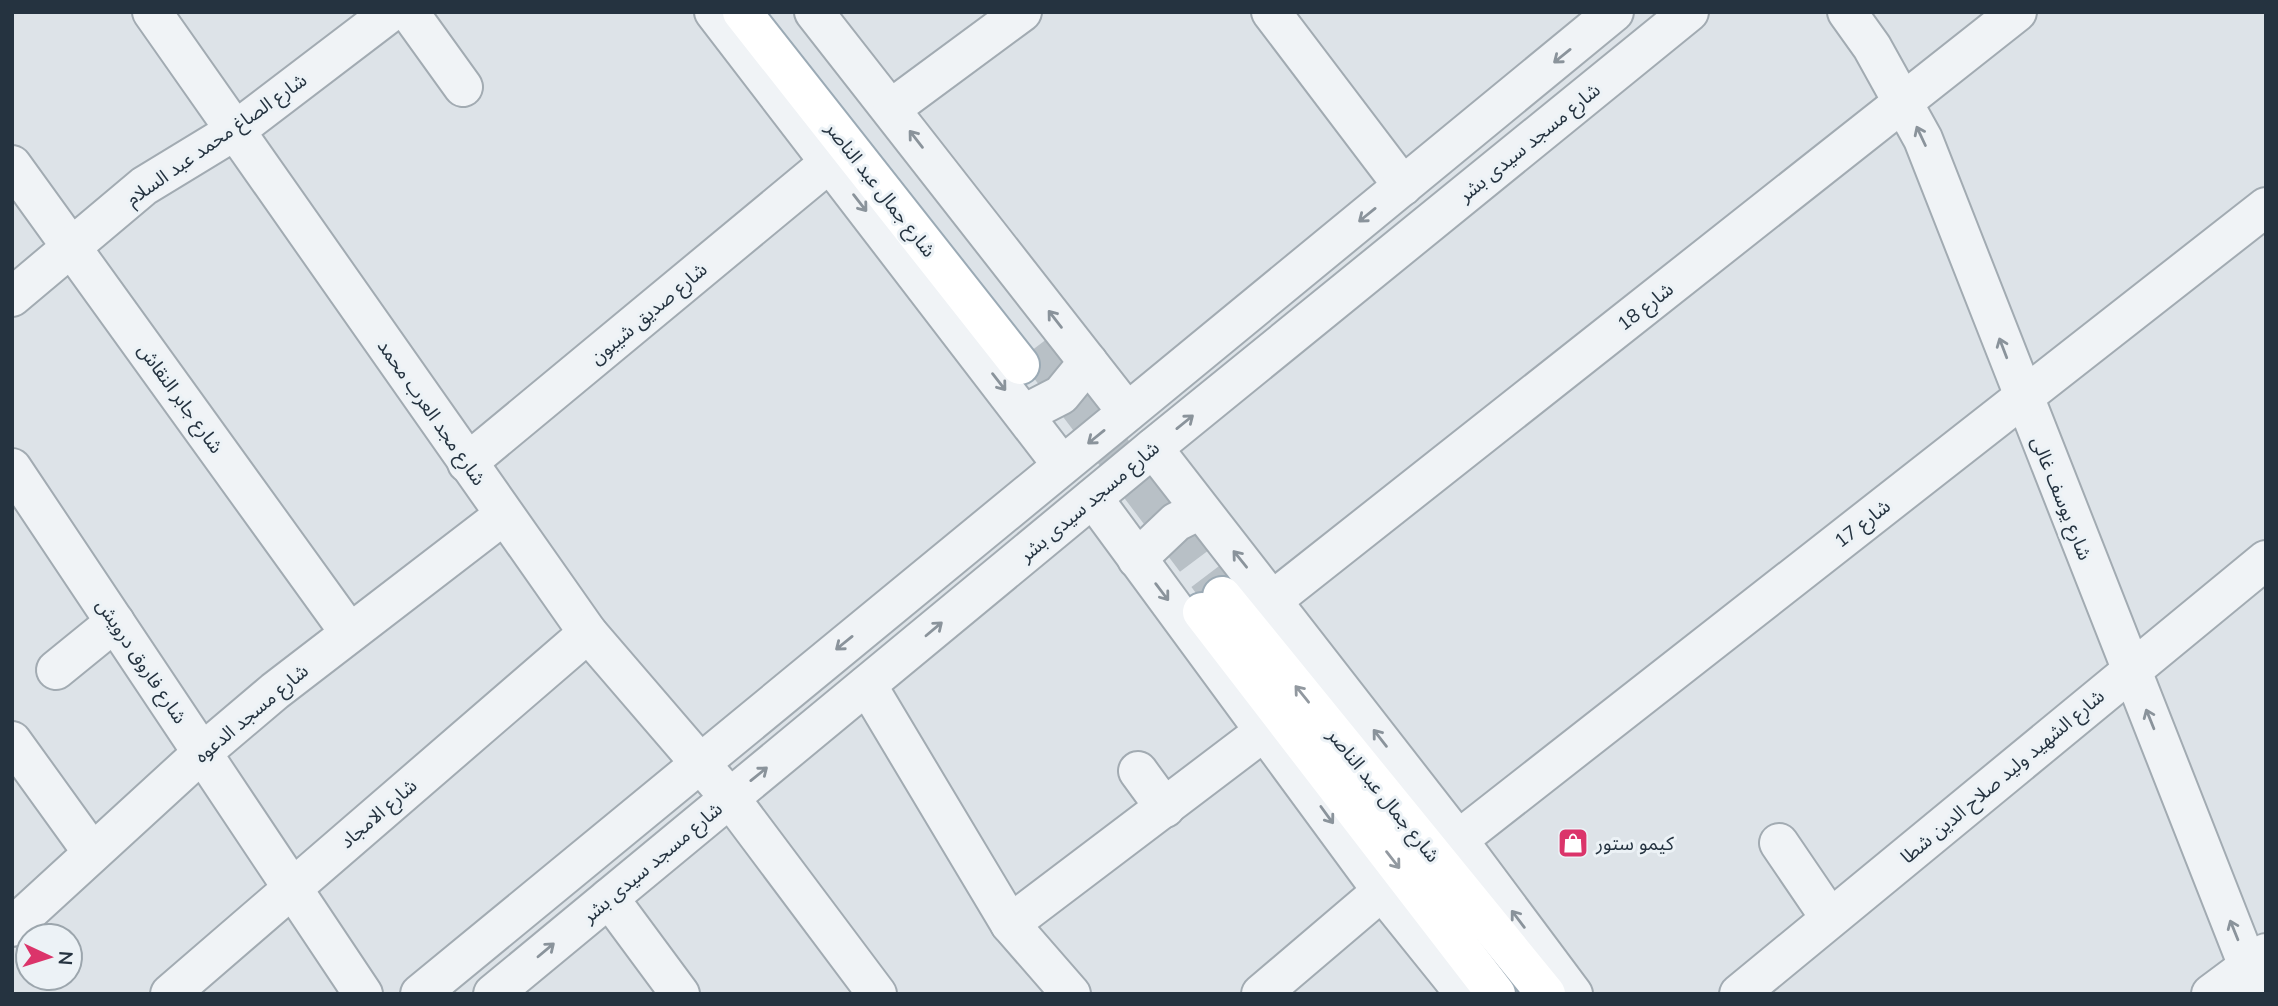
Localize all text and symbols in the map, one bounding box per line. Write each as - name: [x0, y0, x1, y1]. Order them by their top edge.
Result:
- one-way arrow: [1553, 48, 1571, 63]
- street label: شارع الصاغ محمد عبد السلام: [121, 67, 313, 213]
- street label: شارع مسجد سيدى بشر: [1452, 77, 1606, 209]
- street label: شارع جمال عبد الناصر: [819, 116, 941, 263]
- one-way arrow: [1914, 126, 1927, 147]
- one-way arrow: [908, 131, 923, 149]
- one-way arrow: [852, 193, 867, 211]
- one-way arrow: [1358, 208, 1376, 223]
- street label: شارع صديق شيبون: [584, 257, 713, 371]
- street label: شارع 18: [1612, 277, 1679, 337]
- one-way arrow: [1048, 311, 1063, 329]
- street label: شارع مجد العرب محمد: [371, 334, 491, 491]
- one-way arrow: [1996, 337, 2008, 359]
- street label: شارع جابر النقاش: [131, 338, 229, 459]
- one-way arrow: [992, 373, 1007, 391]
- one-way arrow: [1176, 414, 1194, 430]
- one-way arrow: [1088, 429, 1106, 445]
- street label: شارع يوسف غالى: [2024, 433, 2098, 564]
- street label: شارع مسجد سيدى بشر: [1013, 435, 1165, 569]
- street label: شارع 17: [1829, 494, 1896, 554]
- one-way arrow: [1232, 550, 1247, 568]
- one-way arrow: [1154, 583, 1169, 602]
- street label: شارع فاروق درويش: [90, 594, 193, 729]
- one-way arrow: [925, 622, 943, 637]
- one-way arrow: [836, 636, 854, 651]
- street label: شارع مسجد الدعوه: [189, 658, 314, 769]
- street label: شارع الشهيد وليد صلاح الدين شطا: [1895, 684, 2110, 870]
- one-way arrow: [1294, 685, 1310, 703]
- one-way arrow: [2142, 708, 2155, 730]
- street label: شارع جمال عبد الناصر: [1321, 722, 1445, 868]
- one-way arrow: [1372, 730, 1387, 748]
- one-way arrow: [749, 766, 767, 782]
- street label: شارع الامجاد: [335, 773, 423, 854]
- street label: شارع مسجد سيدى بشر: [576, 796, 728, 930]
- one-way arrow: [1319, 805, 1334, 824]
- shop icon: كيمو ستور: [1556, 826, 1590, 860]
- place label: كيمو ستور: [1595, 831, 1675, 855]
- one-way arrow: [1386, 850, 1401, 869]
- one-way arrow: [1510, 910, 1525, 929]
- one-way arrow: [2226, 920, 2239, 942]
- north arrow: [14, 922, 84, 992]
- one-way arrow: [536, 942, 554, 958]
- text: N: [53, 950, 78, 966]

